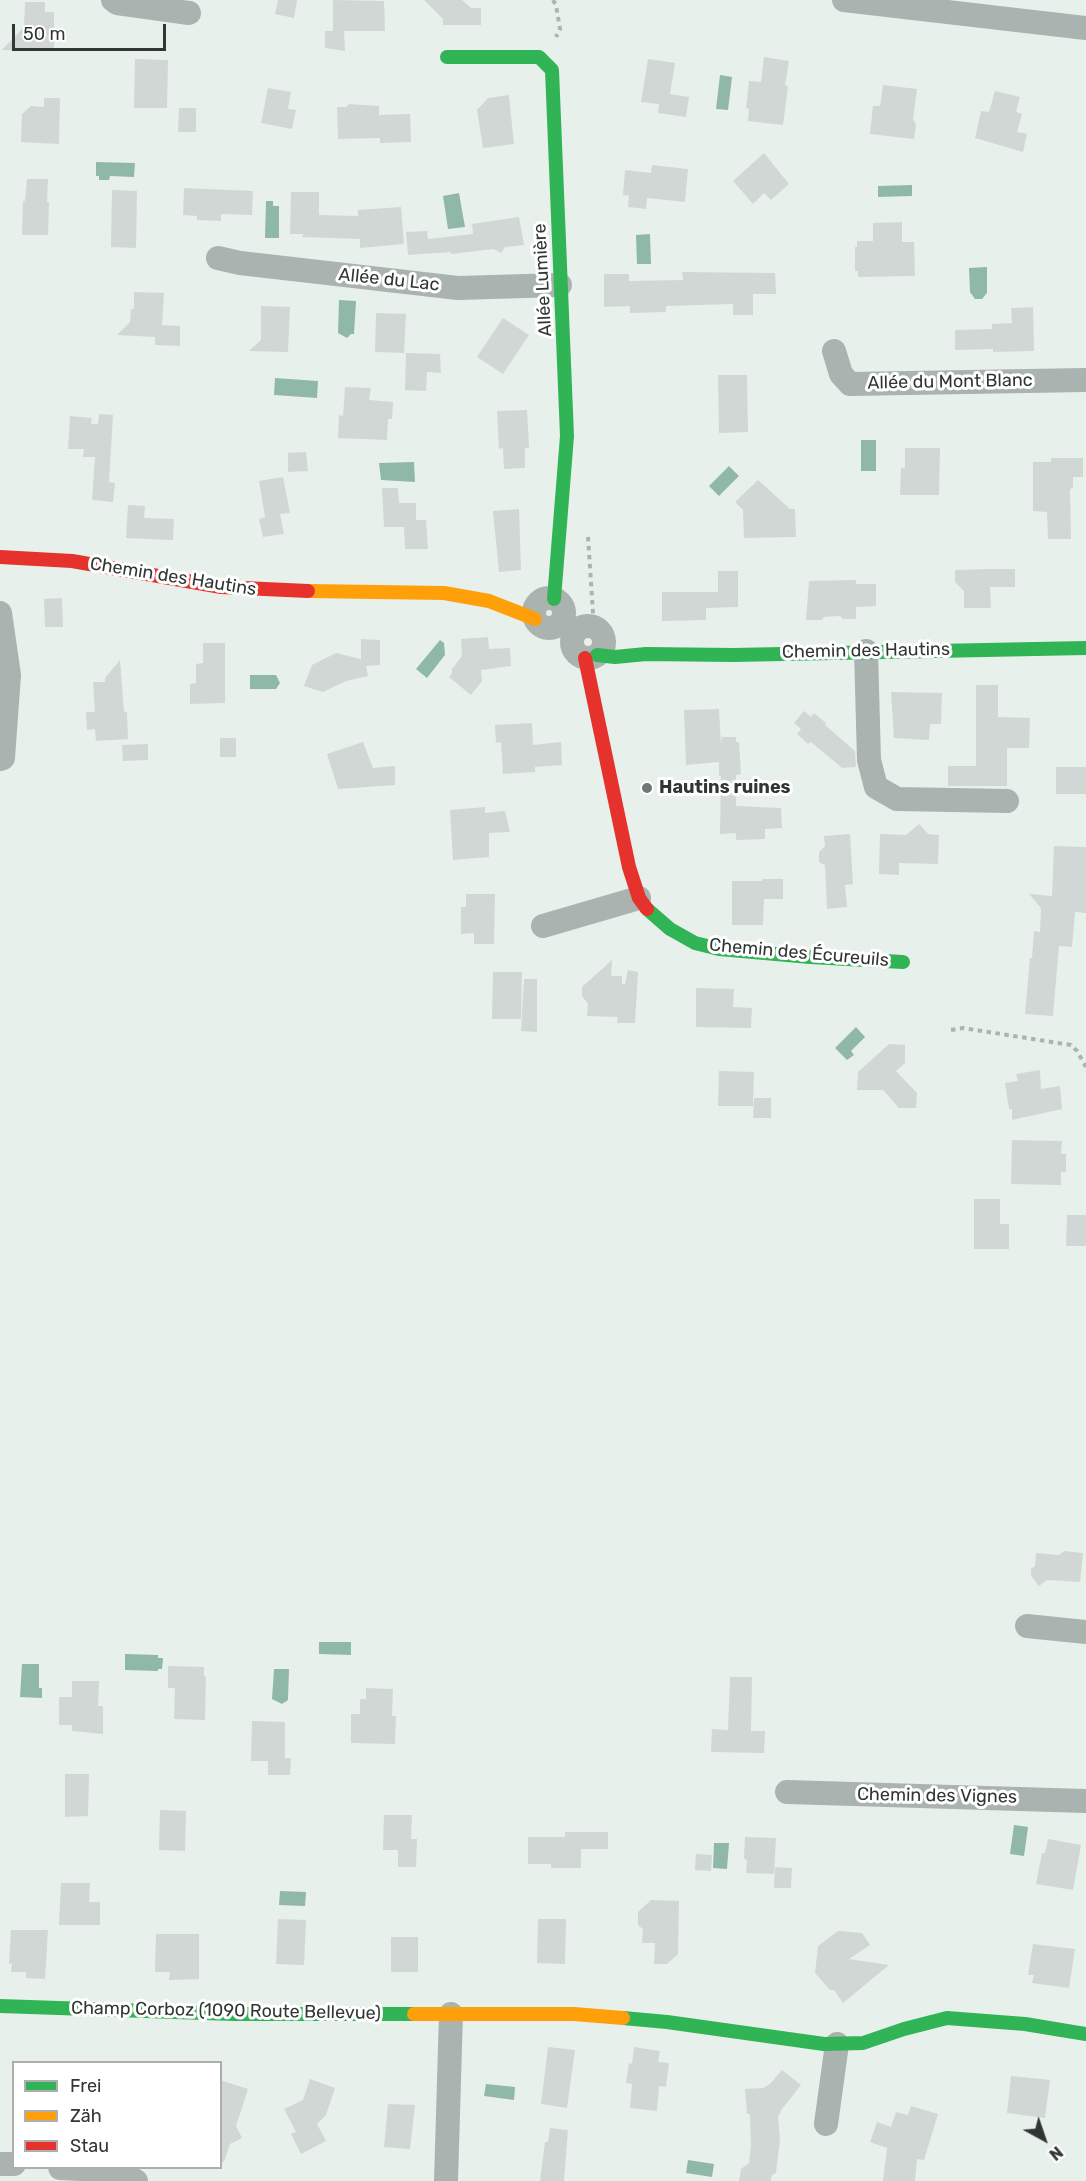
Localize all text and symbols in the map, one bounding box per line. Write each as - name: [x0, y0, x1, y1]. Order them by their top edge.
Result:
- scale bar: [15, 12, 170, 50]
- text: 50 m: [23, 23, 66, 45]
- street label: Allée Lumière: [529, 223, 557, 337]
- street label: Allée du Lac: [337, 264, 441, 296]
- street label: Allée du Mont Blanc: [867, 370, 1033, 394]
- street label: Chemin des Hautins: [88, 553, 258, 601]
- street label: Chemin des Hautins: [782, 639, 950, 663]
- place label: Hautins ruines: [659, 777, 791, 799]
- marker: Hautins ruines: [640, 781, 654, 795]
- street label: Chemin des Écureuils: [708, 934, 890, 972]
- street label: Chemin des Vignes: [857, 1784, 1017, 1808]
- street label: Champ Corboz (1090 Route Bellevue): [71, 1997, 381, 2025]
- legend: [12, 2061, 222, 2169]
- text: Frei: [70, 2075, 101, 2097]
- text: Zäh: [70, 2105, 102, 2127]
- north arrow: [1014, 2109, 1074, 2169]
- text: Stau: [70, 2135, 109, 2157]
- text: N: [1045, 2142, 1066, 2164]

